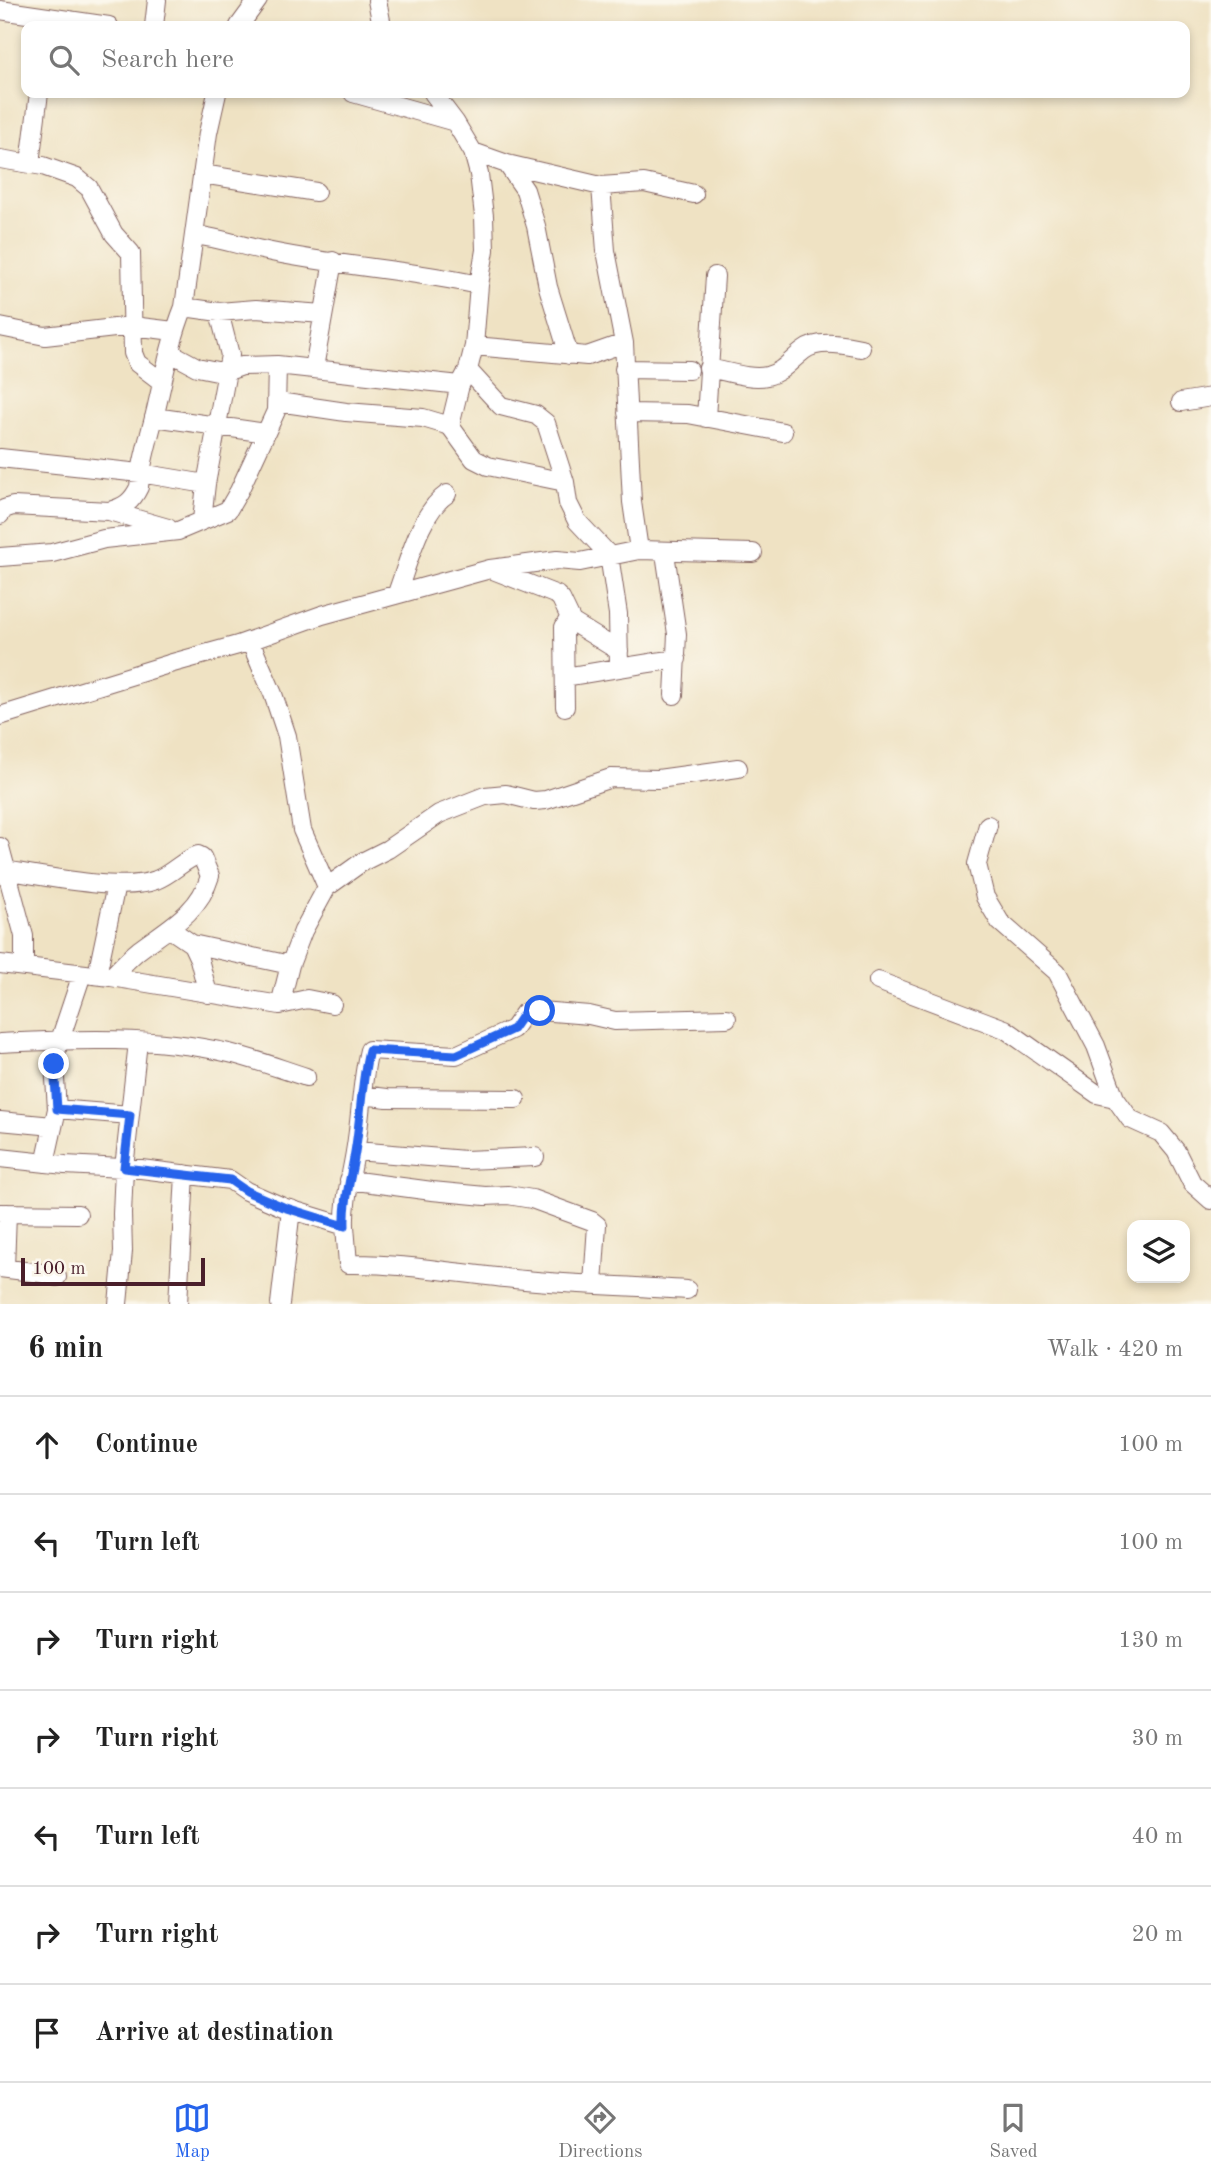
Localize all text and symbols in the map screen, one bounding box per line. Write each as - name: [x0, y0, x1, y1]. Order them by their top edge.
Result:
- search box: [21, 21, 1190, 98]
- icon: search: [45, 41, 83, 79]
- text: Search here: [101, 47, 234, 73]
- route start: [524, 995, 555, 1026]
- route end: [38, 1048, 69, 1079]
- map controls: [1127, 1220, 1190, 1283]
- button: layers: [1127, 1220, 1190, 1283]
- scale bar: [21, 1255, 205, 1287]
- text: 100 m: [32, 1260, 85, 1279]
- text: 6 min: [28, 1334, 103, 1364]
- text: Walk · 420 m: [1047, 1338, 1183, 1361]
- icon: ahead: [28, 1426, 66, 1464]
- text: Continue: [95, 1432, 198, 1458]
- text: 100 m: [1118, 1433, 1183, 1456]
- icon: left: [28, 1524, 66, 1562]
- text: Turn left: [95, 1530, 200, 1556]
- text: 100 m: [1118, 1531, 1183, 1554]
- icon: right: [28, 1622, 66, 1660]
- text: Turn right: [95, 1628, 218, 1654]
- text: 130 m: [1118, 1629, 1183, 1652]
- icon: right: [28, 1720, 66, 1758]
- text: Turn right: [95, 1726, 218, 1752]
- text: 30 m: [1132, 1727, 1183, 1750]
- icon: left: [28, 1818, 66, 1856]
- text: Turn left: [95, 1824, 200, 1850]
- text: 40 m: [1132, 1825, 1183, 1848]
- icon: right: [28, 1916, 66, 1954]
- text: Turn right: [95, 1922, 218, 1948]
- text: 20 m: [1132, 1923, 1183, 1946]
- icon: arrive: [28, 2014, 66, 2052]
- text: Arrive at destination: [95, 2020, 334, 2046]
- tab: Map: [173, 2099, 211, 2164]
- tab: Directions: [558, 2099, 643, 2164]
- tab: Saved: [989, 2099, 1038, 2164]

